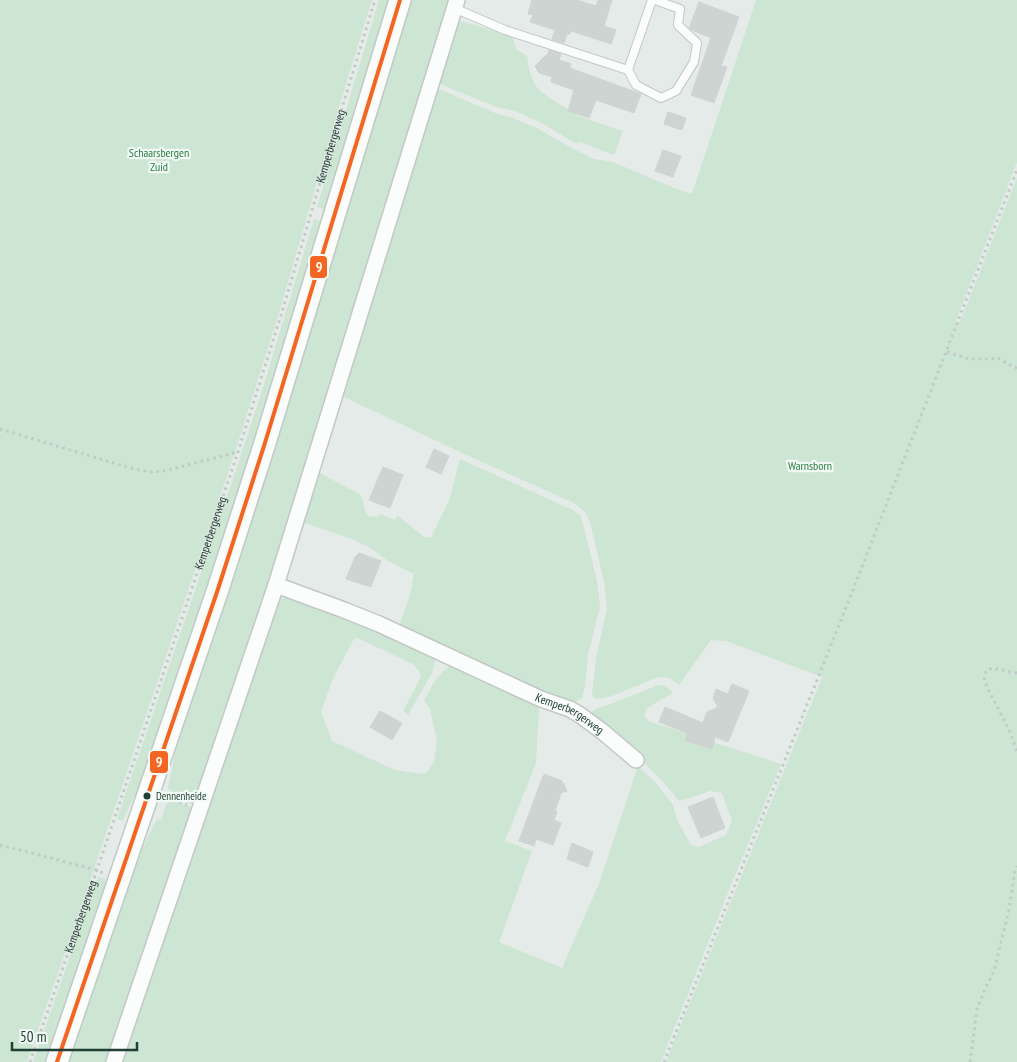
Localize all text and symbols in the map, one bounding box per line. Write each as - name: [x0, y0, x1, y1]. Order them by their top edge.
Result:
- street label: Kemperbergerweg: [312, 108, 348, 185]
- park label: Schaarsbergen Zuid: [129, 145, 189, 174]
- line badge: 9: [309, 255, 328, 279]
- text: 9: [316, 258, 323, 276]
- park label: Warnsborn: [788, 458, 832, 473]
- street label: Kemperbergerweg: [191, 495, 229, 571]
- street label: Kemperbergerweg: [533, 689, 607, 737]
- line badge: 9: [149, 750, 169, 774]
- text: 9: [156, 753, 163, 771]
- place label: Dennenheide: [156, 789, 207, 803]
- marker: Dennenheide: [142, 791, 152, 801]
- street label: Kemperbergerweg: [61, 878, 100, 955]
- scale bar: [12, 1020, 138, 1052]
- text: 50 m: [20, 1027, 46, 1046]

